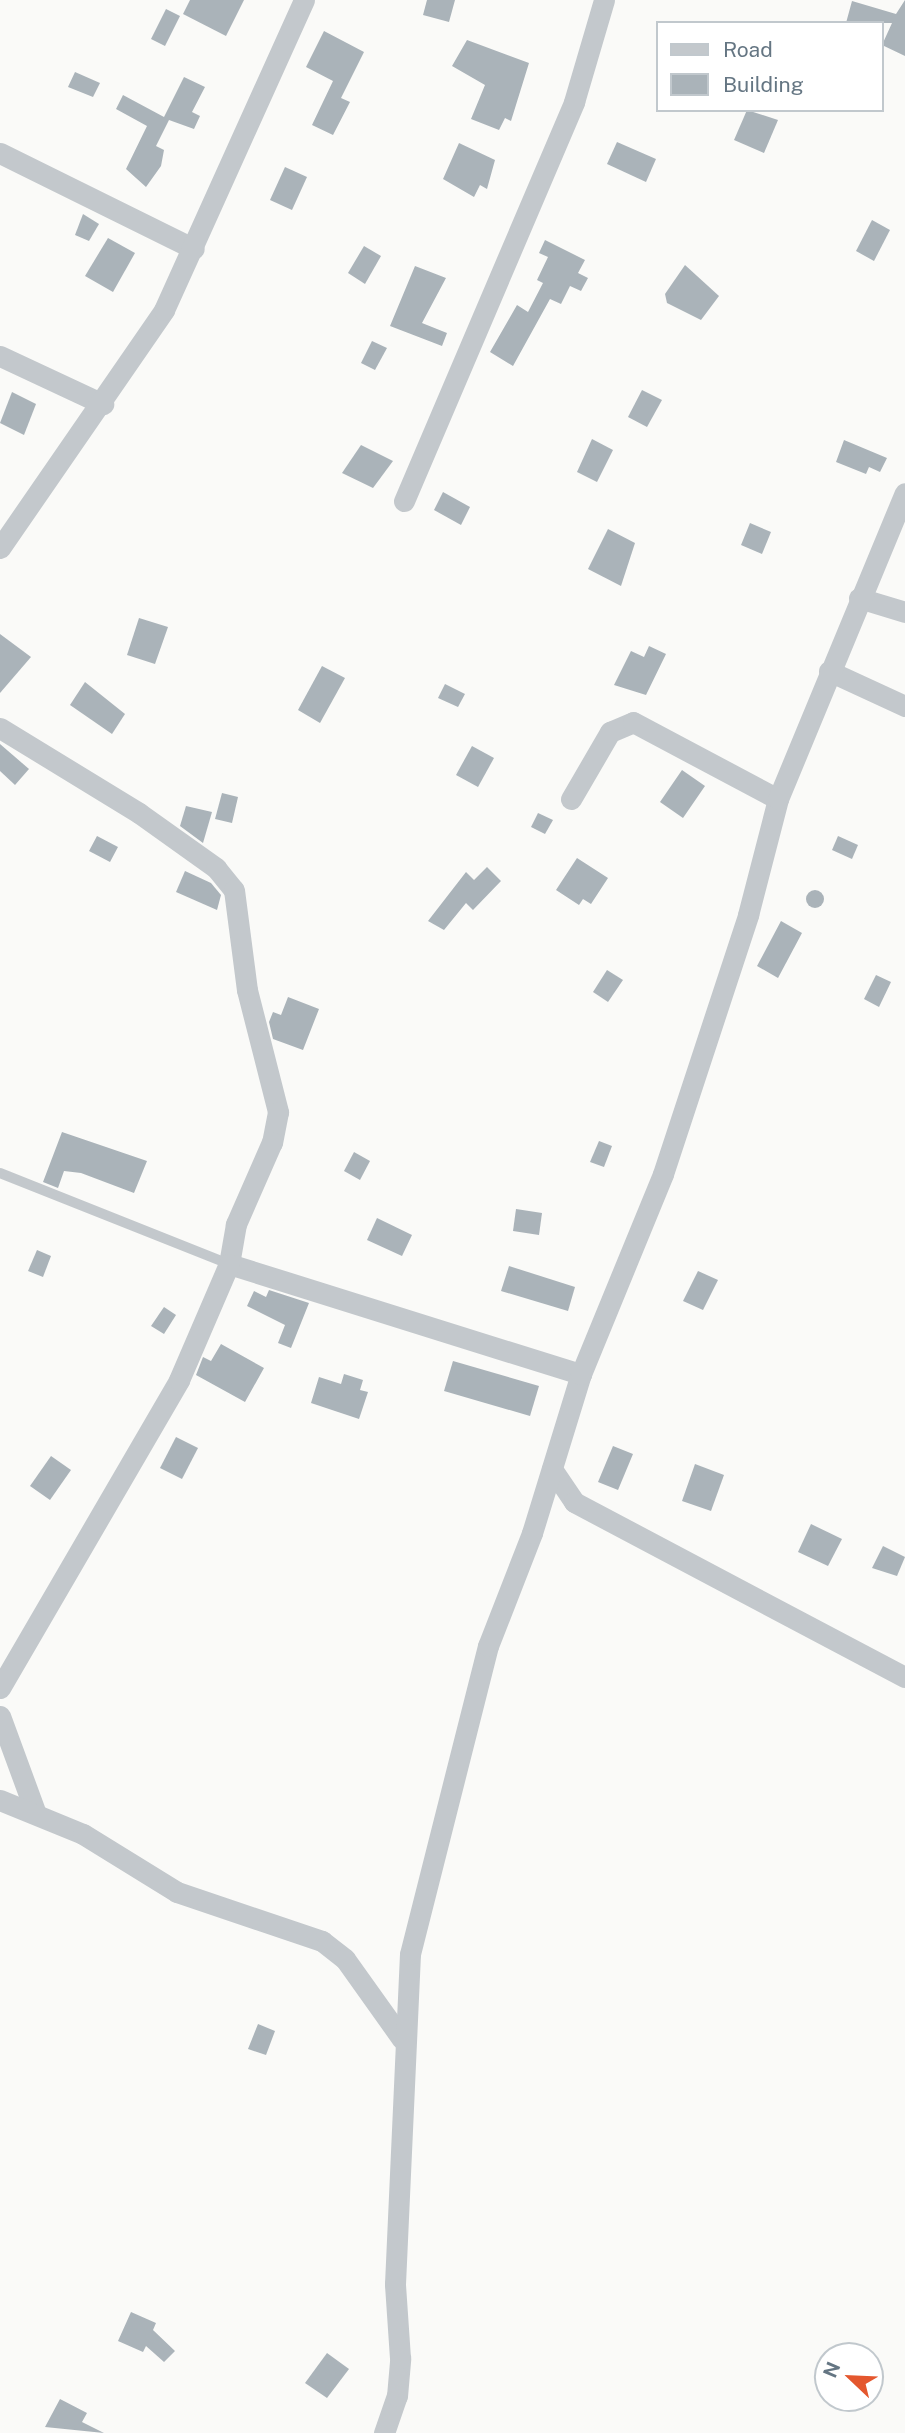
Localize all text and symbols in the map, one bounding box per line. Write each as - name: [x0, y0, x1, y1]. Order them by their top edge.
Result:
- legend: [656, 21, 884, 112]
- text: Road: [723, 37, 773, 62]
- text: Building: [723, 72, 804, 97]
- north arrow: [814, 2342, 884, 2412]
- text: N: [818, 2358, 845, 2381]

